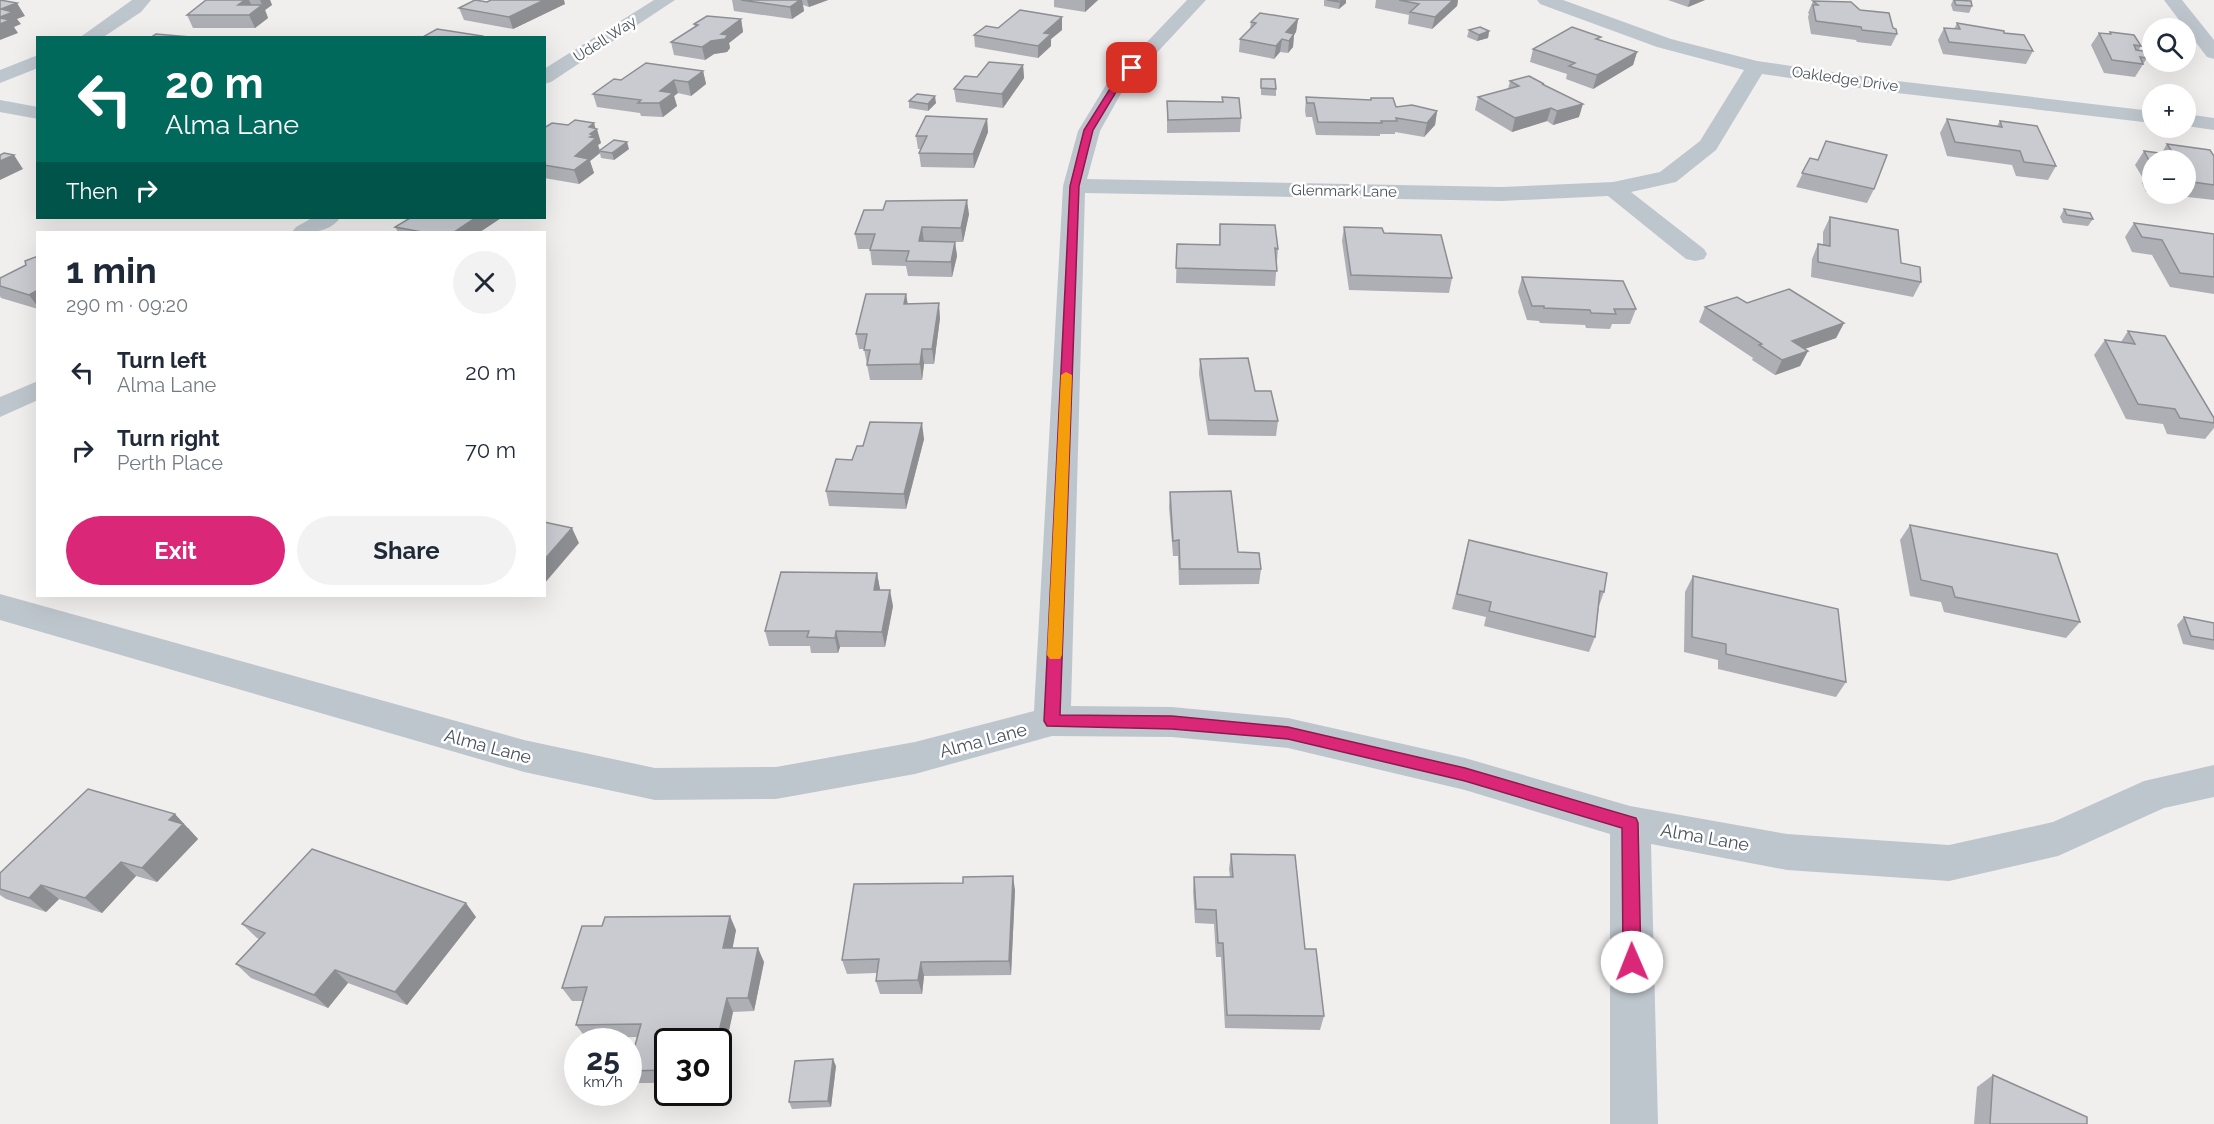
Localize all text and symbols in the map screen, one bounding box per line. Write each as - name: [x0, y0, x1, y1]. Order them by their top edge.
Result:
- street label: Udell Way: [570, 12, 640, 66]
- map controls: [2142, 18, 2196, 204]
- button: search: [2142, 18, 2196, 72]
- pin: [1106, 42, 1157, 93]
- icon: arrive: [1115, 51, 1148, 84]
- text: 20 m: [165, 59, 264, 108]
- icon: left: [66, 60, 144, 138]
- street label: Oakledge Drive: [1791, 63, 1900, 95]
- button: +: [2142, 84, 2196, 138]
- text: Alma Lane: [165, 109, 299, 140]
- button: −: [2142, 150, 2196, 204]
- icon: right: [130, 174, 163, 207]
- text: Then: [66, 178, 118, 204]
- street label: Glenmark Lane: [1291, 181, 1397, 201]
- text: 1 min: [66, 249, 157, 291]
- button: close: [453, 251, 516, 314]
- text: 290 m · 09:20: [66, 293, 188, 317]
- text: Turn left: [117, 347, 207, 373]
- icon: left: [66, 356, 99, 389]
- text: 20 m: [465, 359, 516, 385]
- text: Alma Lane: [117, 373, 216, 397]
- text: Turn right: [117, 425, 220, 451]
- icon: right: [66, 434, 99, 467]
- text: 70 m: [465, 437, 516, 463]
- text: Perth Place: [117, 451, 223, 475]
- button: Exit: [66, 516, 285, 585]
- button: Share: [297, 516, 516, 585]
- street label: Alma Lane: [937, 718, 1029, 762]
- street label: Alma Lane: [442, 724, 534, 768]
- street label: Alma Lane: [1659, 819, 1751, 855]
- position arrow: [1600, 930, 1664, 994]
- speed limit sign: 30: [654, 1028, 732, 1106]
- text: 25: [586, 1042, 620, 1077]
- text: km/h: [583, 1073, 623, 1091]

